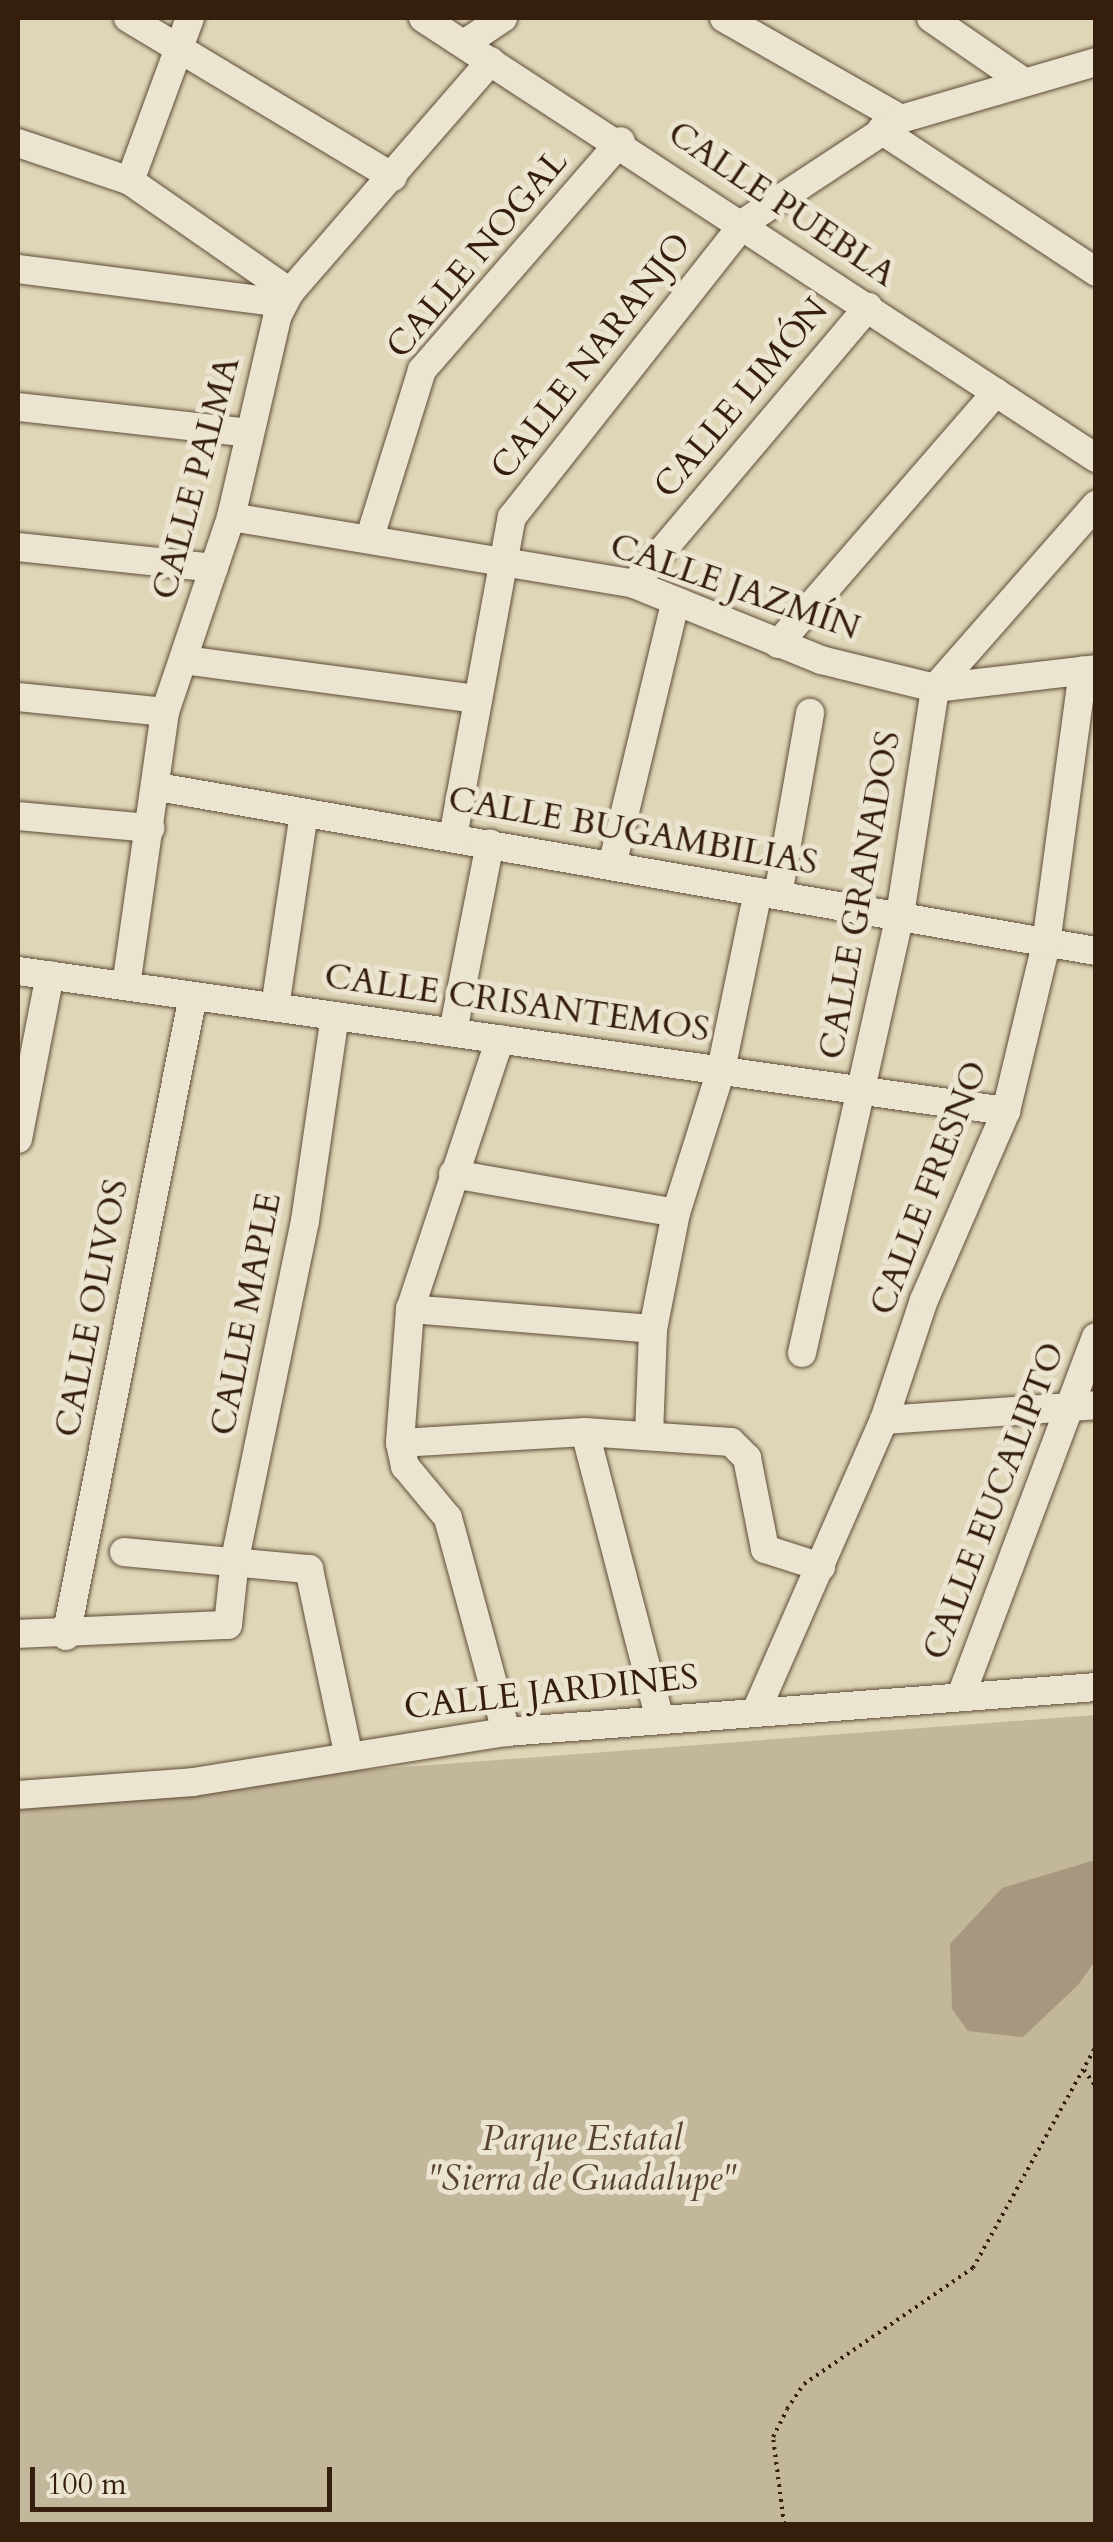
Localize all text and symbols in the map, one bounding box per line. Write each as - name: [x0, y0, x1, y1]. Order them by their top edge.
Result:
- street label: CALLE PUEBLA: [660, 112, 904, 296]
- street label: CALLE NOGAL: [378, 141, 576, 367]
- street label: CALLE NARANJO: [482, 225, 700, 487]
- street label: CALLE LIMÓN: [645, 289, 837, 507]
- street label: CALLE PALMA: [143, 352, 249, 604]
- street label: CALLE JAZMÍN: [605, 525, 865, 649]
- street label: CALLE GRANADOS: [810, 727, 910, 1063]
- street label: CALLE BUGAMBILIAS: [445, 778, 821, 884]
- street label: CALLE CRISANTEMOS: [322, 955, 712, 1051]
- street label: CALLE FRESNO: [861, 1055, 997, 1321]
- street label: CALLE OLIVOS: [46, 1175, 138, 1441]
- street label: CALLE MAPLE: [202, 1189, 290, 1439]
- street label: CALLE EUCALIPTO: [914, 1336, 1074, 1666]
- street label: CALLE JARDINES: [402, 1656, 700, 1728]
- park label: Parque Estatal "Sierra de Guadalupe": [428, 2118, 736, 2200]
- scale bar: [35, 2447, 338, 2509]
- text: 100 m: [47, 2464, 127, 2505]

